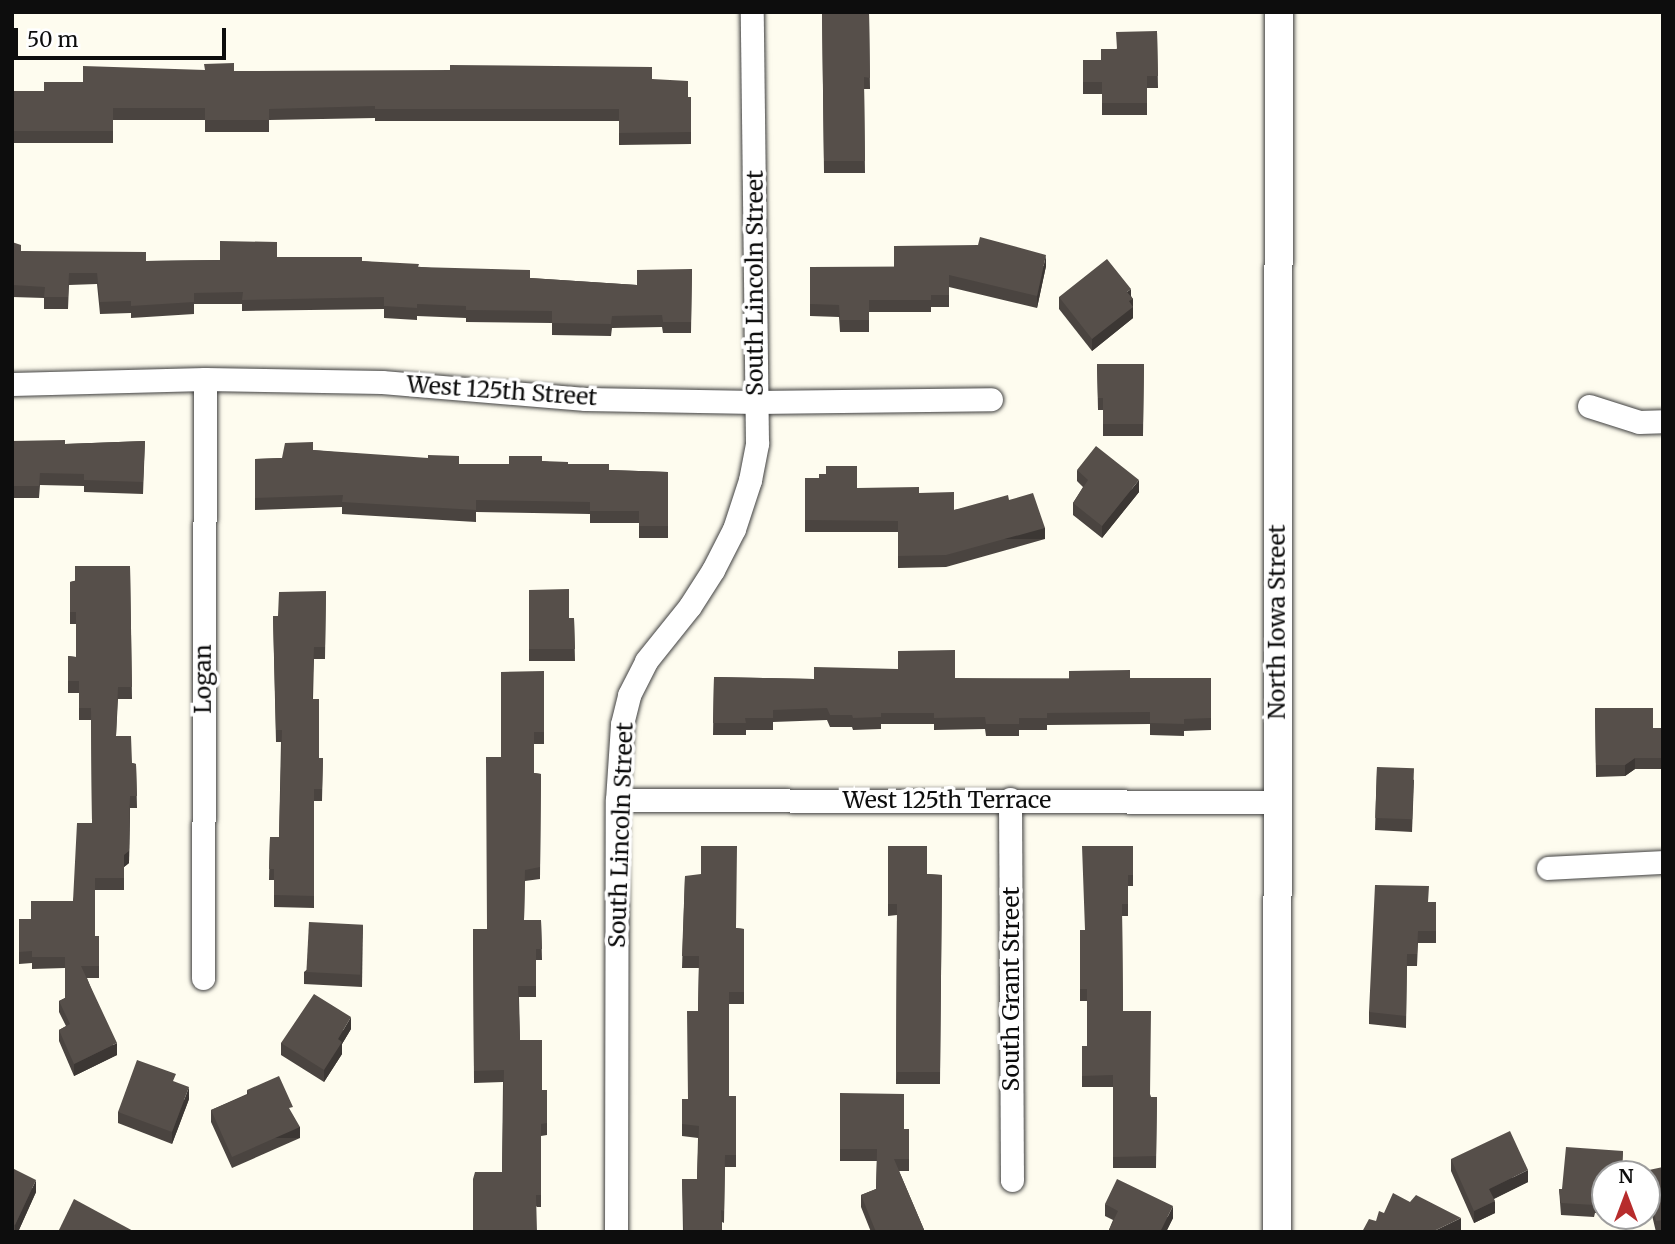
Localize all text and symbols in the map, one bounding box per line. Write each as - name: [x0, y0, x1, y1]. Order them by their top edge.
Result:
- scale bar: [18, 14, 229, 58]
- text: 50 m: [27, 26, 78, 53]
- street label: South Lincoln Street: [741, 170, 769, 396]
- street label: West 125th Street: [406, 371, 598, 411]
- street label: North Iowa Street: [1263, 524, 1291, 720]
- street label: Logan: [189, 644, 217, 714]
- street label: South Lincoln Street: [603, 722, 639, 948]
- street label: West 125th Terrace: [843, 786, 1051, 814]
- street label: South Grant Street: [997, 887, 1025, 1091]
- north arrow: [1591, 1160, 1661, 1230]
- text: N: [1618, 1164, 1634, 1188]

